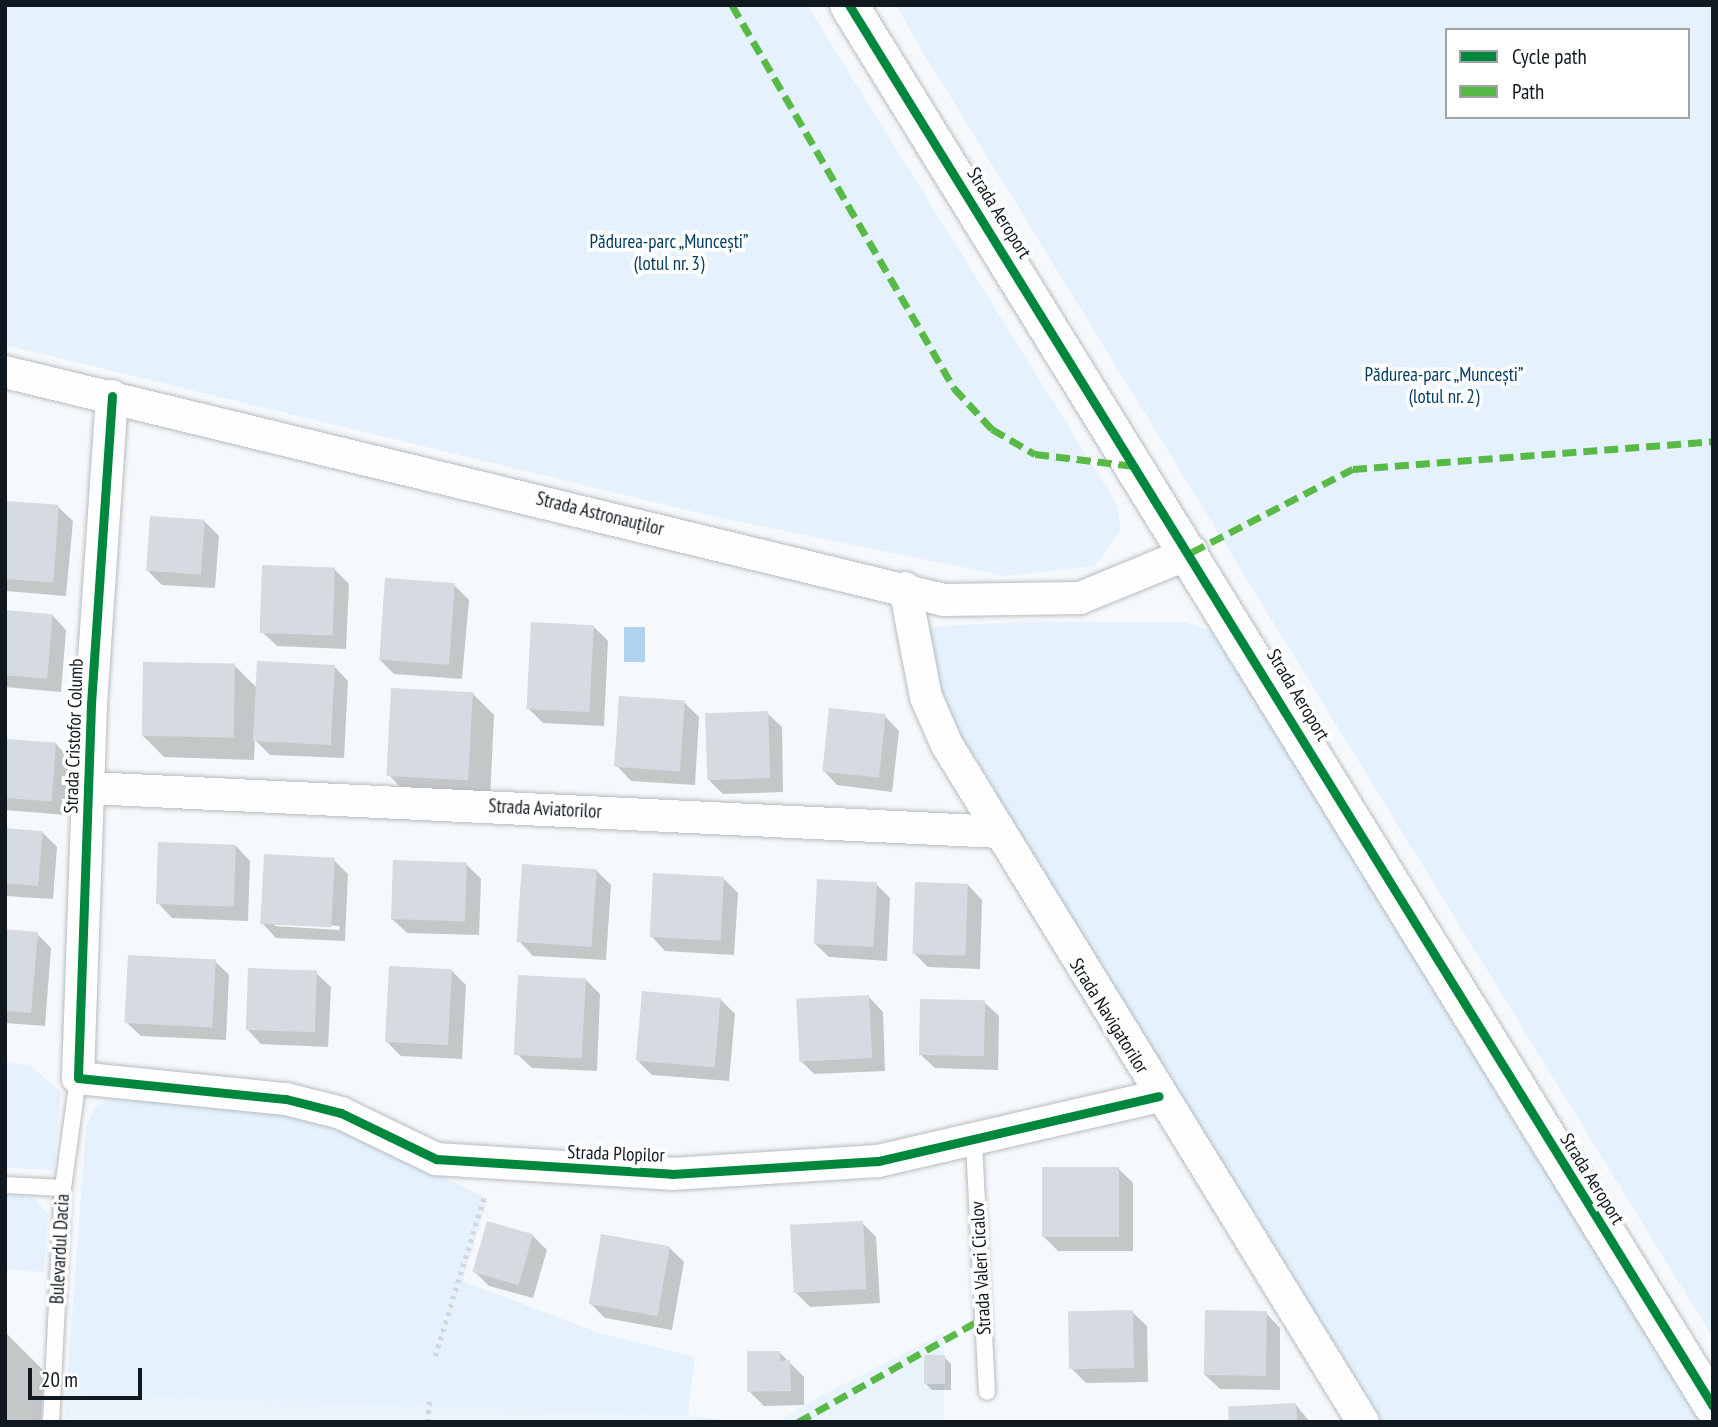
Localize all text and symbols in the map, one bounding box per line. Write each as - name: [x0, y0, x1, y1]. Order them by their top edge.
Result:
- legend: [1445, 28, 1690, 119]
- text: Cycle path: [1512, 43, 1587, 70]
- text: Path: [1512, 78, 1544, 105]
- street label: Strada Aeroport: [962, 163, 1036, 263]
- park label: Pădurea-parc „Muncești” (lotul nr. 3): [589, 231, 749, 275]
- park label: Pădurea-parc „Muncești” (lotul nr. 2): [1364, 364, 1524, 408]
- street label: Strada Astronauților: [533, 487, 667, 541]
- street label: Strada Aeroport: [1262, 645, 1334, 745]
- street label: Strada Cristofor Columb: [60, 658, 88, 814]
- street label: Strada Aviatorilor: [488, 795, 602, 823]
- street label: Strada Navigatorilor: [1064, 954, 1154, 1078]
- street label: Strada Aeroport: [1555, 1129, 1629, 1229]
- street label: Strada Plopilor: [567, 1141, 665, 1167]
- street label: Bulevardul Dacia: [46, 1193, 74, 1305]
- street label: Strada Valeri Cicalov: [966, 1200, 996, 1336]
- scale bar: [32, 1354, 145, 1398]
- text: 20 m: [41, 1366, 78, 1393]

